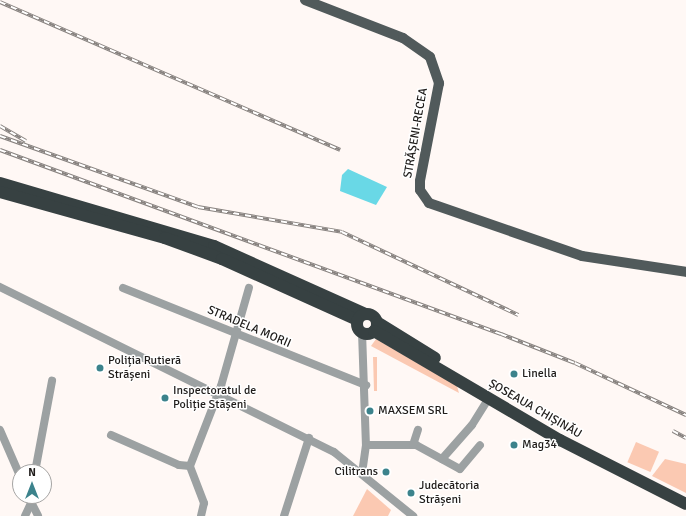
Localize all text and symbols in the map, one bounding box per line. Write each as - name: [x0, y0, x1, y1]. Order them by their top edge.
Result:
- street label: STRĂȘENI-RECEA: [401, 87, 431, 179]
- street label: STRADELA MORII: [205, 303, 293, 351]
- place label: Poliția Rutieră Strășeni: [108, 354, 181, 382]
- marker: Poliția Rutieră Strășeni: [95, 363, 105, 373]
- place label: Linella: [522, 367, 557, 381]
- marker: Linella: [509, 369, 519, 379]
- street label: ȘOSEAUA CHIȘINĂU: [486, 376, 584, 442]
- place label: Inspectoratul de Poliție Stășeni: [173, 384, 256, 412]
- marker: Inspectoratul de Poliție Stășeni: [160, 393, 170, 403]
- place label: MAXSEM SRL: [378, 404, 448, 418]
- marker: MAXSEM SRL: [365, 406, 375, 416]
- place label: Mag34: [522, 438, 557, 452]
- marker: Mag34: [509, 440, 519, 450]
- north arrow: [12, 464, 52, 504]
- place label: Cilitrans: [334, 465, 378, 479]
- text: N: [28, 466, 36, 479]
- marker: Cilitrans: [381, 467, 391, 477]
- place label: Judecătoria Strășeni: [419, 479, 479, 507]
- marker: Judecătoria Strășeni: [406, 488, 416, 498]

